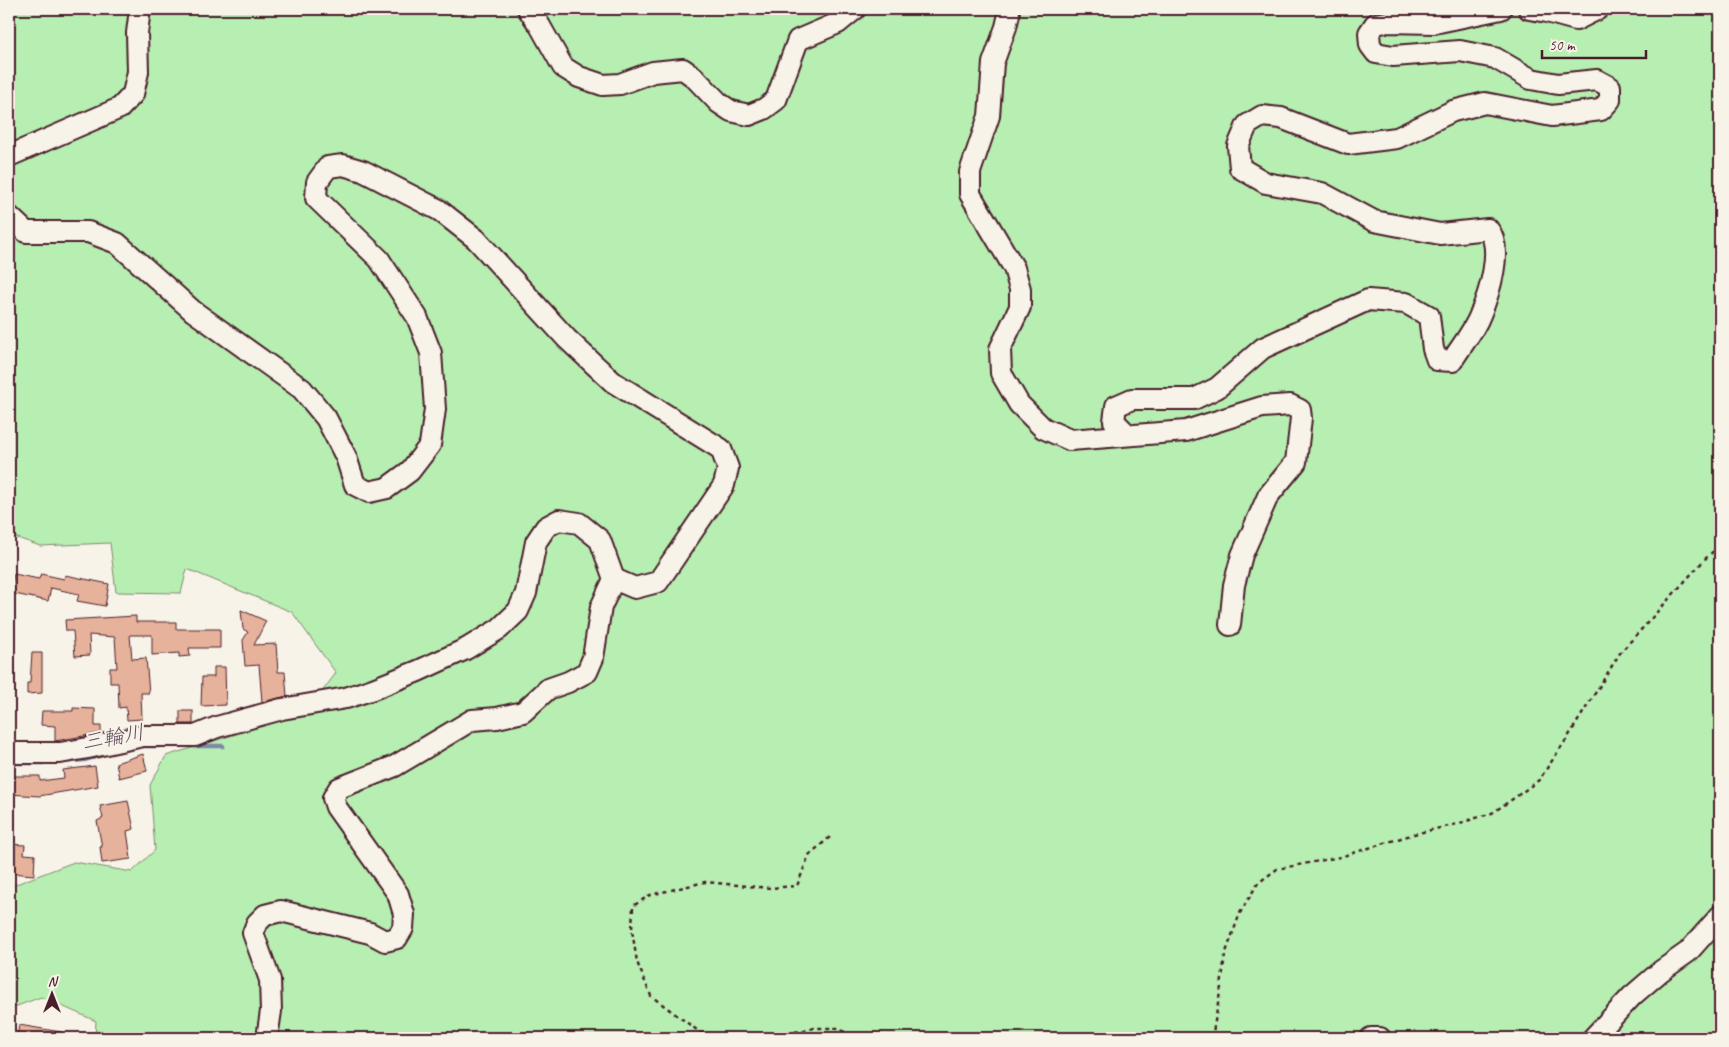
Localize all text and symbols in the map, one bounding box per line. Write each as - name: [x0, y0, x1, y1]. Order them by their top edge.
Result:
- scale bar: [1542, 28, 1645, 60]
- text: 50 m: [1549, 36, 1576, 55]
- water label: 三輪川: [80, 719, 146, 755]
- north arrow: [28, 970, 78, 1020]
- text: N: [48, 973, 59, 990]

